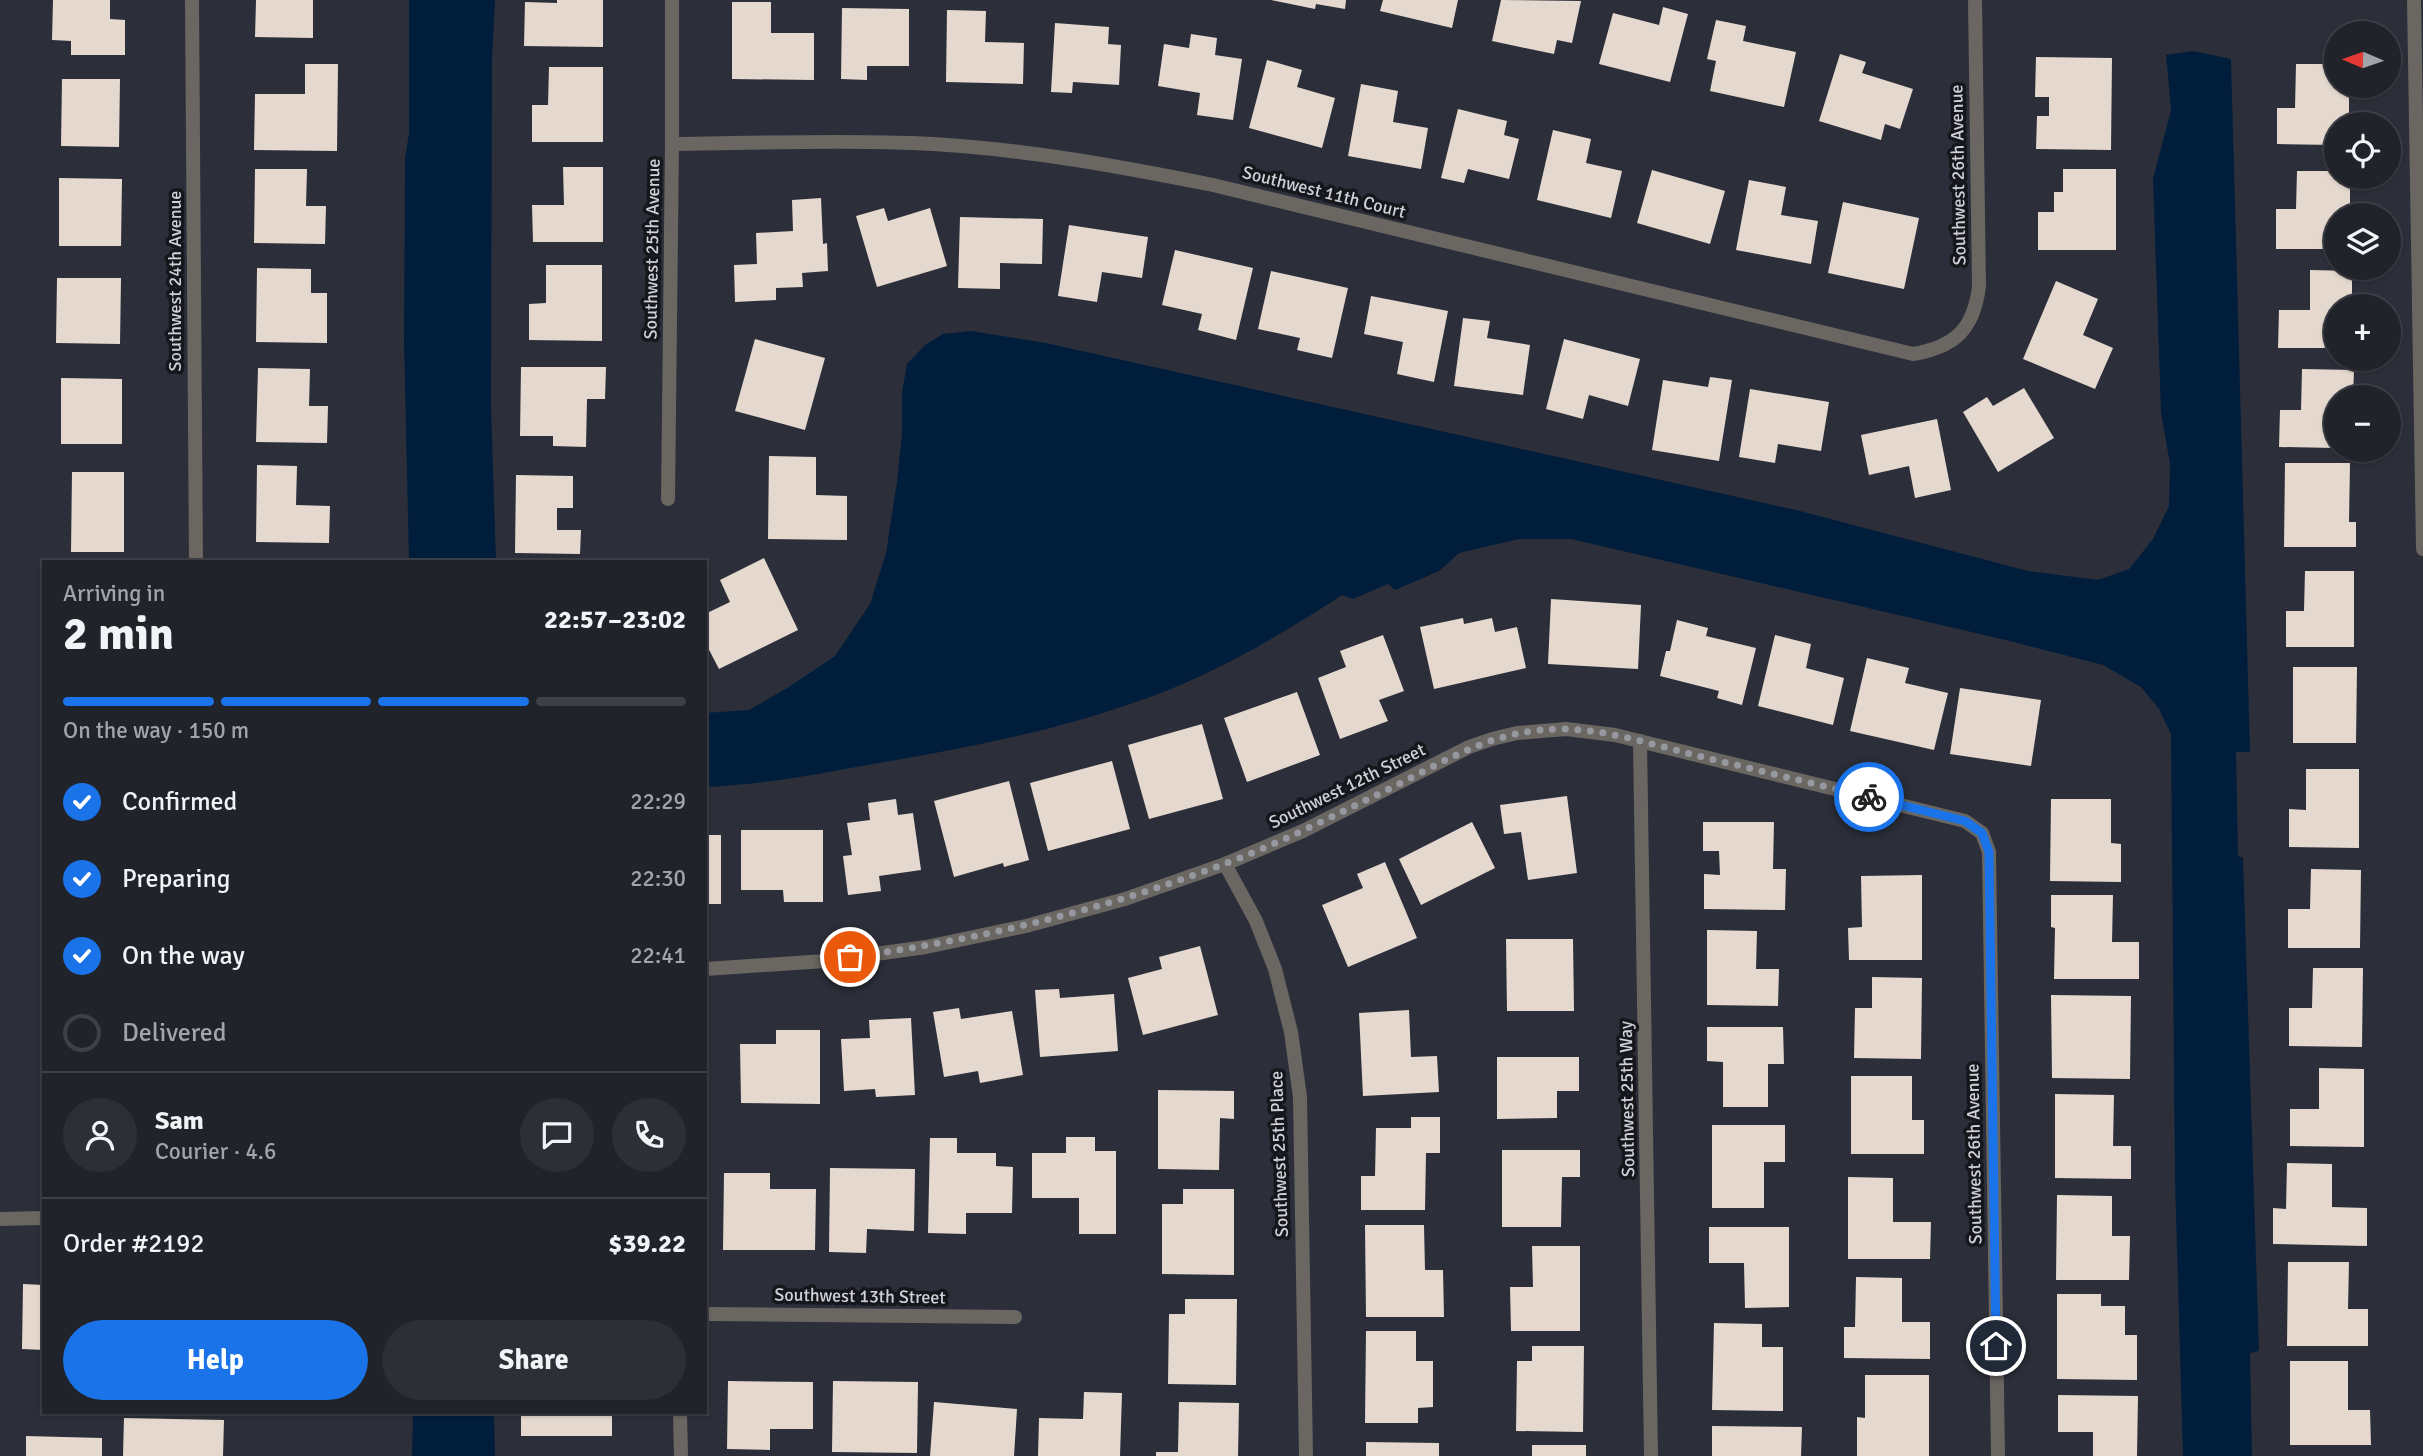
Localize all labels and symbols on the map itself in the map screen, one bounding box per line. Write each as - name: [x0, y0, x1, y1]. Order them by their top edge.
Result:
- north arrow: [2324, 21, 2401, 98]
- street label: Southwest 26th Avenue: [1945, 84, 1971, 266]
- street label: Southwest 25th Avenue: [639, 158, 665, 340]
- street label: Southwest 11th Court: [1240, 161, 1408, 223]
- street label: Southwest 24th Avenue: [164, 191, 186, 371]
- street label: Southwest 12th Street: [1265, 739, 1429, 833]
- courier: [1834, 762, 1904, 832]
- pin: [820, 927, 880, 987]
- street label: Southwest 25th Way: [1615, 1020, 1639, 1177]
- street label: Southwest 26th Avenue: [1961, 1063, 1987, 1245]
- street label: Southwest 25th Place: [1265, 1070, 1293, 1238]
- street label: Southwest 13th Street: [774, 1284, 946, 1308]
- pin: [1966, 1316, 2026, 1376]

